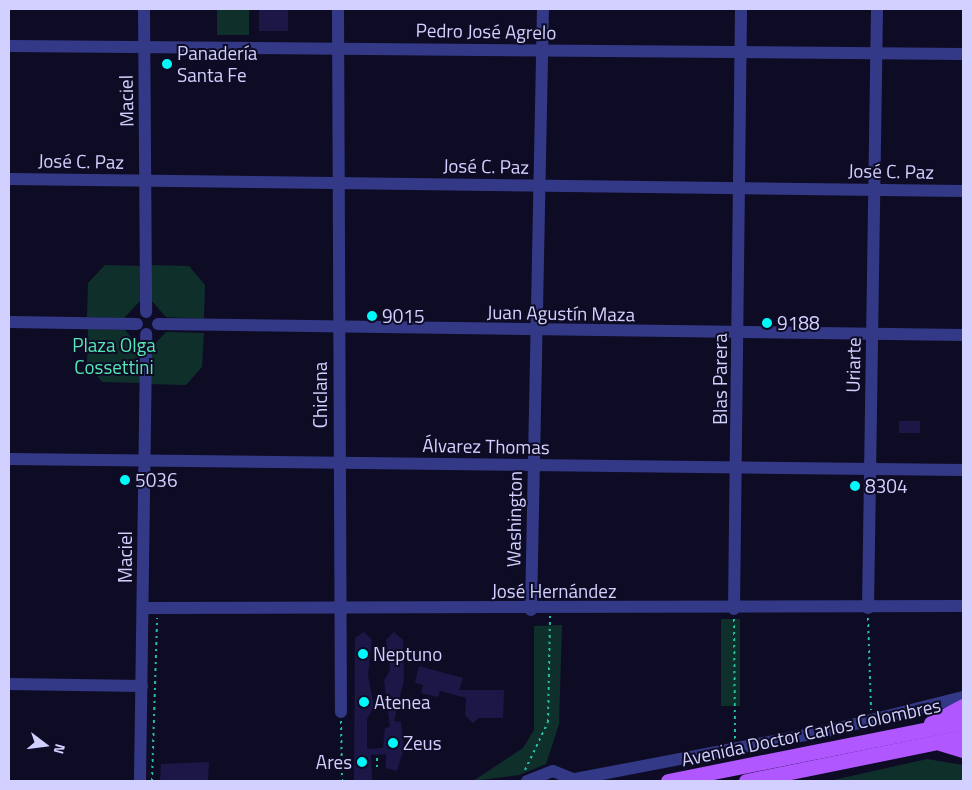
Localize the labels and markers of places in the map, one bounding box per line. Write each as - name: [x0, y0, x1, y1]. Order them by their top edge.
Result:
- place label: Panadería Santa Fe: [177, 42, 257, 86]
- marker: Panadería Santa Fe: [161, 58, 173, 70]
- place label: 9015: [382, 305, 425, 327]
- marker: 9015: [366, 310, 378, 322]
- place label: 9188: [777, 312, 820, 334]
- marker: 9188: [761, 317, 773, 329]
- place label: 5036: [135, 469, 178, 491]
- marker: 5036: [119, 474, 131, 486]
- place label: 8304: [865, 475, 908, 497]
- marker: 8304: [849, 480, 861, 492]
- place label: Neptuno: [373, 643, 442, 665]
- marker: Neptuno: [357, 648, 369, 660]
- place label: Atenea: [374, 691, 431, 713]
- marker: Atenea: [358, 696, 370, 708]
- place label: Zeus: [403, 732, 442, 754]
- marker: Zeus: [387, 737, 399, 749]
- place label: Ares: [316, 751, 352, 773]
- marker: Ares: [356, 756, 368, 768]

